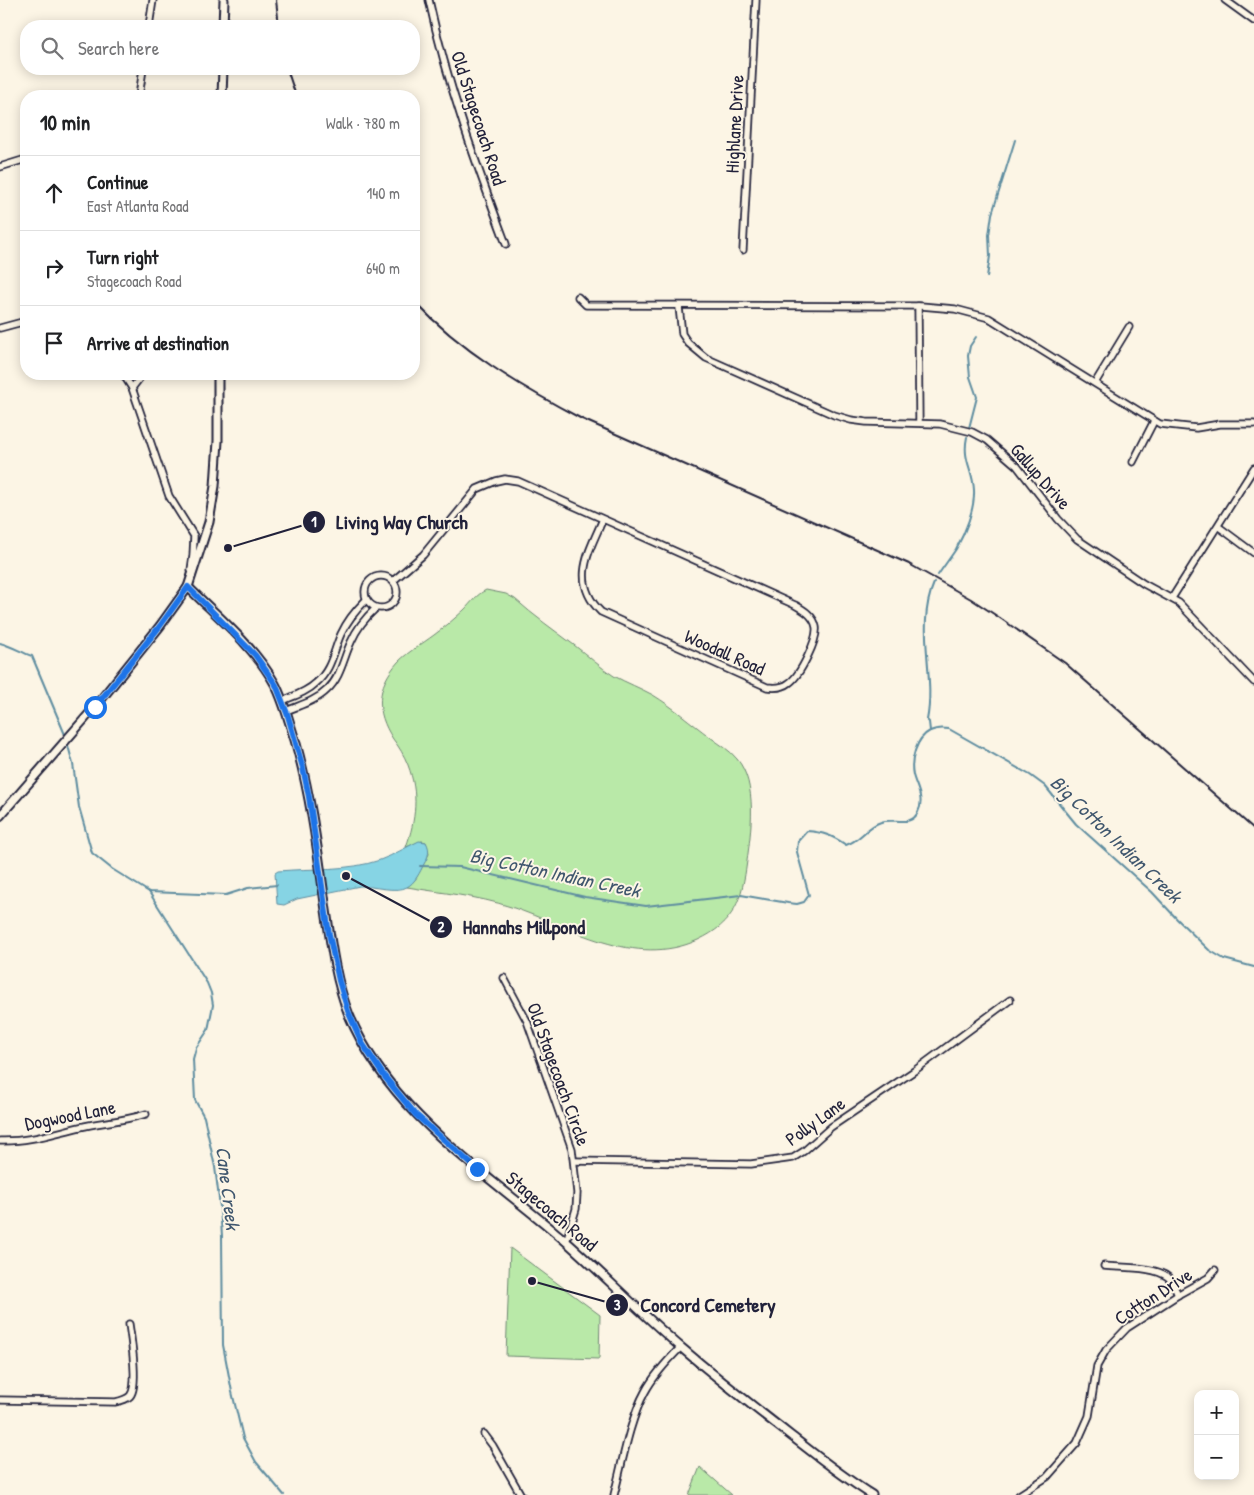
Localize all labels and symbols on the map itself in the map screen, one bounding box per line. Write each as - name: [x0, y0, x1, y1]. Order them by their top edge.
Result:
- street label: Old Stagecoach Road: [445, 48, 513, 189]
- street label: Highlane Drive: [718, 74, 750, 174]
- street label: Gallup Drive: [1005, 437, 1078, 515]
- callout: Living Way Church: [302, 505, 478, 540]
- text: Living Way Church: [336, 508, 468, 536]
- text: 1: [311, 511, 317, 532]
- street label: Woodall Road: [681, 623, 770, 682]
- route start: [84, 696, 107, 719]
- water label: Big Cotton Indian Creek: [1044, 769, 1189, 910]
- water label: Big Cotton Indian Creek: [467, 841, 644, 905]
- callout: Hannahs Millpond: [428, 909, 595, 944]
- text: Hannahs Millpond: [463, 913, 585, 941]
- text: 2: [437, 916, 445, 937]
- street label: Old Stagecoach Circle: [521, 999, 597, 1149]
- street label: Polly Lane: [780, 1090, 851, 1152]
- street label: Dogwood Lane: [23, 1093, 118, 1137]
- water label: Cane Creek: [210, 1145, 247, 1233]
- route end: [466, 1158, 489, 1181]
- street label: Stagecoach Road: [501, 1165, 604, 1257]
- street label: Cotton Drive: [1109, 1261, 1197, 1331]
- callout: Concord Cemetery: [605, 1287, 785, 1322]
- text: Concord Cemetery: [640, 1291, 776, 1319]
- text: 3: [614, 1294, 621, 1315]

